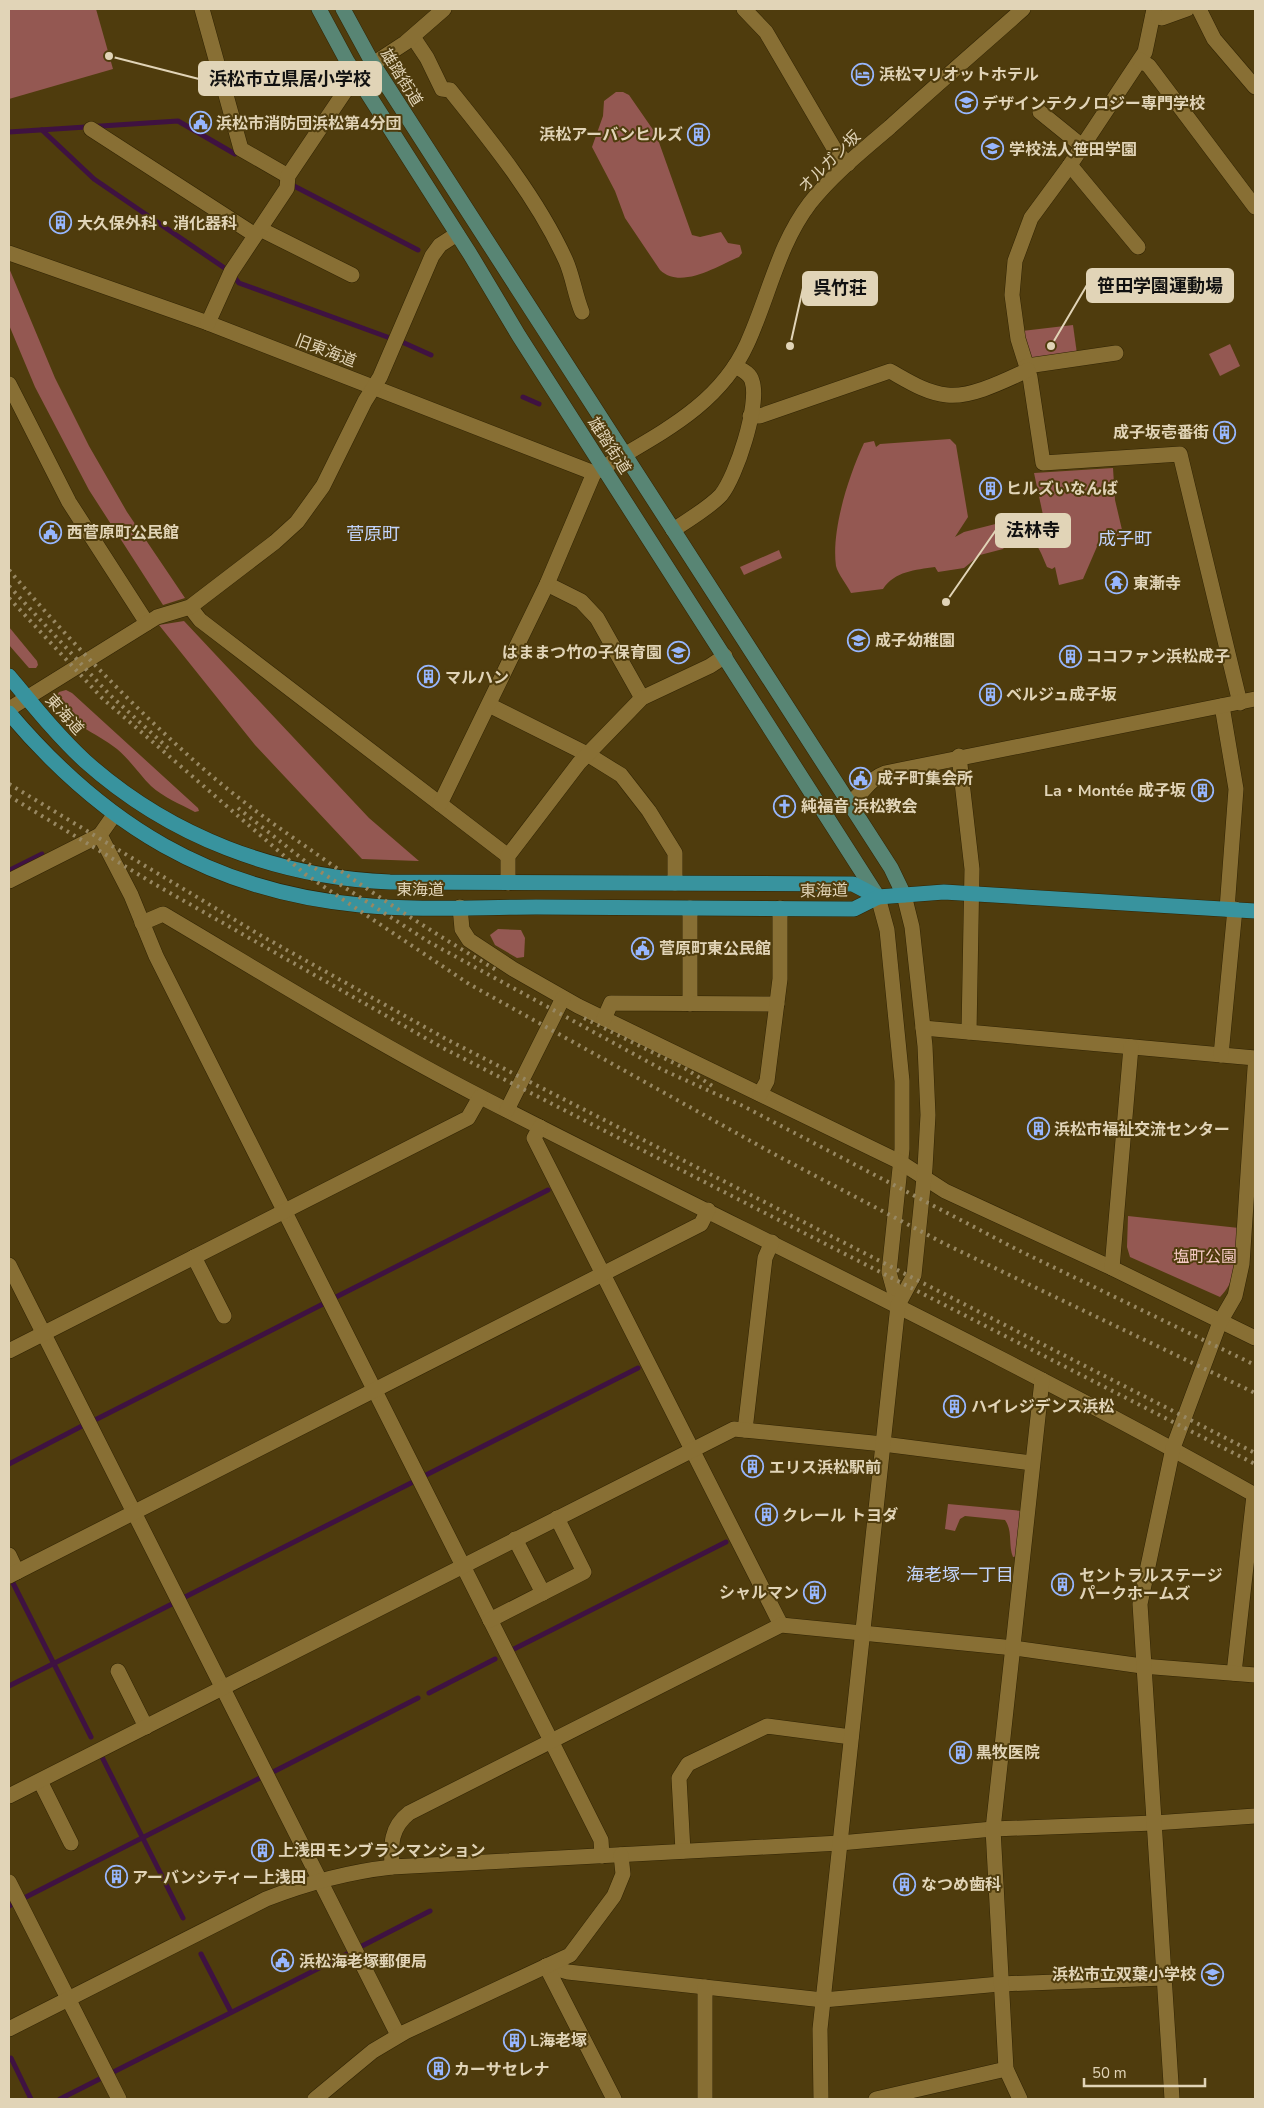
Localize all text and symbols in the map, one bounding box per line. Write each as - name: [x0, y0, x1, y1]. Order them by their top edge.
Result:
- street label: 雄踏街道: [375, 45, 427, 111]
- callout: 浜松市立県居小学校: [199, 62, 381, 95]
- hotel icon: 浜松マリオットホテル: [851, 62, 875, 86]
- place label: 浜松マリオットホテル: [879, 64, 1039, 86]
- text: 浜松市立県居小学校: [209, 67, 371, 91]
- school or university icon: デザインテクノロジー専門学校: [954, 91, 978, 115]
- place label: デザインテクノロジー専門学校: [982, 93, 1205, 115]
- public building icon: 浜松市消防団浜松第4分団: [188, 111, 212, 135]
- place label: 浜松市消防団浜松第4分団: [216, 113, 402, 135]
- building icon: 浜松アーバンヒルズ: [687, 122, 711, 146]
- place label: 浜松アーバンヒルズ: [539, 124, 683, 146]
- street label: オルガン坂: [794, 126, 866, 198]
- school or university icon: 学校法人笹田学園: [981, 137, 1005, 161]
- place label: 学校法人笹田学園: [1009, 139, 1137, 161]
- building icon: 大久保外科・消化器科: [49, 211, 73, 235]
- place label: 大久保外科・消化器科: [77, 213, 237, 235]
- callout: 笹田学園運動場: [1087, 269, 1233, 302]
- callout: 呉竹荘: [803, 272, 877, 305]
- text: 笹田学園運動場: [1097, 274, 1223, 298]
- text: 呉竹荘: [813, 276, 867, 300]
- street label: 旧東海道: [292, 329, 359, 373]
- street label: 雄踏街道: [583, 413, 636, 478]
- building icon: 成子坂壱番街: [1213, 420, 1237, 444]
- place label: 成子坂壱番街: [1113, 422, 1209, 444]
- building icon: ヒルズいなんば: [978, 476, 1002, 500]
- place label: ヒルズいなんば: [1006, 478, 1118, 500]
- callout: 法林寺: [996, 514, 1070, 547]
- text: 法林寺: [1006, 518, 1060, 542]
- public building icon: 西菅原町公民館: [39, 520, 63, 544]
- place label: 西菅原町公民館: [67, 522, 179, 544]
- district label: 菅原町: [346, 522, 400, 546]
- district label: 成子町: [1098, 527, 1152, 551]
- temple icon: 東漸寺: [1105, 571, 1129, 595]
- place label: 東漸寺: [1133, 573, 1181, 595]
- school or university icon: 成子幼稚園: [847, 628, 871, 652]
- place label: 成子幼稚園: [875, 630, 955, 652]
- school or university icon: はままつ竹の子保育園: [666, 640, 690, 664]
- place label: はままつ竹の子保育園: [502, 642, 662, 664]
- building icon: ココファン浜松成子: [1058, 644, 1082, 668]
- place label: ココファン浜松成子: [1086, 646, 1230, 668]
- building icon: マルハン: [417, 665, 441, 689]
- place label: マルハン: [445, 667, 509, 689]
- building icon: ベルジュ成子坂: [978, 682, 1002, 706]
- place label: ベルジュ成子坂: [1006, 684, 1117, 706]
- street label: 東海道: [40, 689, 88, 740]
- public building icon: 成子町集会所: [849, 766, 873, 790]
- place label: 成子町集会所: [877, 768, 973, 790]
- building icon: La・Montée 成子坂: [1190, 778, 1214, 802]
- place label: La・Montée 成子坂: [1044, 780, 1186, 802]
- church icon: 純福音 浜松教会: [773, 794, 797, 818]
- place label: 純福音 浜松教会: [801, 796, 917, 818]
- street label: 東海道: [396, 879, 444, 901]
- street label: 東海道: [800, 880, 848, 902]
- public building icon: 菅原町東公民館: [631, 936, 655, 960]
- place label: 菅原町東公民館: [659, 938, 771, 960]
- building icon: 浜松市福祉交流センター: [1026, 1117, 1050, 1141]
- place label: 浜松市福祉交流センター: [1054, 1119, 1230, 1141]
- park label: 塩町公園: [1173, 1246, 1237, 1268]
- building icon: ハイレジデンス浜松: [943, 1394, 967, 1418]
- place label: ハイレジデンス浜松: [971, 1396, 1114, 1418]
- building icon: エリス浜松駅前: [741, 1455, 765, 1479]
- place label: エリス浜松駅前: [769, 1457, 881, 1479]
- building icon: クレール トヨダ: [754, 1503, 778, 1527]
- place label: クレール トヨダ: [782, 1505, 898, 1527]
- district label: 海老塚一丁目: [906, 1563, 1014, 1587]
- place label: セントラルステージ パークホームズ: [1079, 1565, 1223, 1605]
- building icon: セントラルステージ パークホームズ: [1051, 1572, 1075, 1596]
- building icon: シャルマン: [803, 1580, 827, 1604]
- place label: シャルマン: [719, 1582, 799, 1604]
- building icon: 黒牧医院: [948, 1740, 972, 1764]
- place label: 黒牧医院: [976, 1742, 1040, 1764]
- building icon: 上浅田モンブランマンション: [250, 1838, 274, 1862]
- place label: 上浅田モンブランマンション: [278, 1840, 486, 1862]
- building icon: アーバンシティー上浅田: [104, 1865, 128, 1889]
- place label: アーバンシティー上浅田: [132, 1867, 307, 1889]
- building icon: なつめ歯科: [893, 1872, 917, 1896]
- place label: なつめ歯科: [921, 1874, 1001, 1896]
- public building icon: 浜松海老塚郵便局: [271, 1949, 295, 1973]
- place label: 浜松海老塚郵便局: [299, 1951, 427, 1973]
- school or university icon: 浜松市立双葉小学校: [1200, 1962, 1224, 1986]
- place label: 浜松市立双葉小学校: [1052, 1964, 1196, 1986]
- building icon: L海老塚: [502, 2028, 526, 2052]
- place label: L海老塚: [530, 2030, 587, 2052]
- scale bar: [1084, 2056, 1205, 2088]
- building icon: カーサセレナ: [426, 2057, 450, 2081]
- place label: カーサセレナ: [454, 2059, 550, 2081]
- text: 50 m: [1092, 2063, 1127, 2083]

